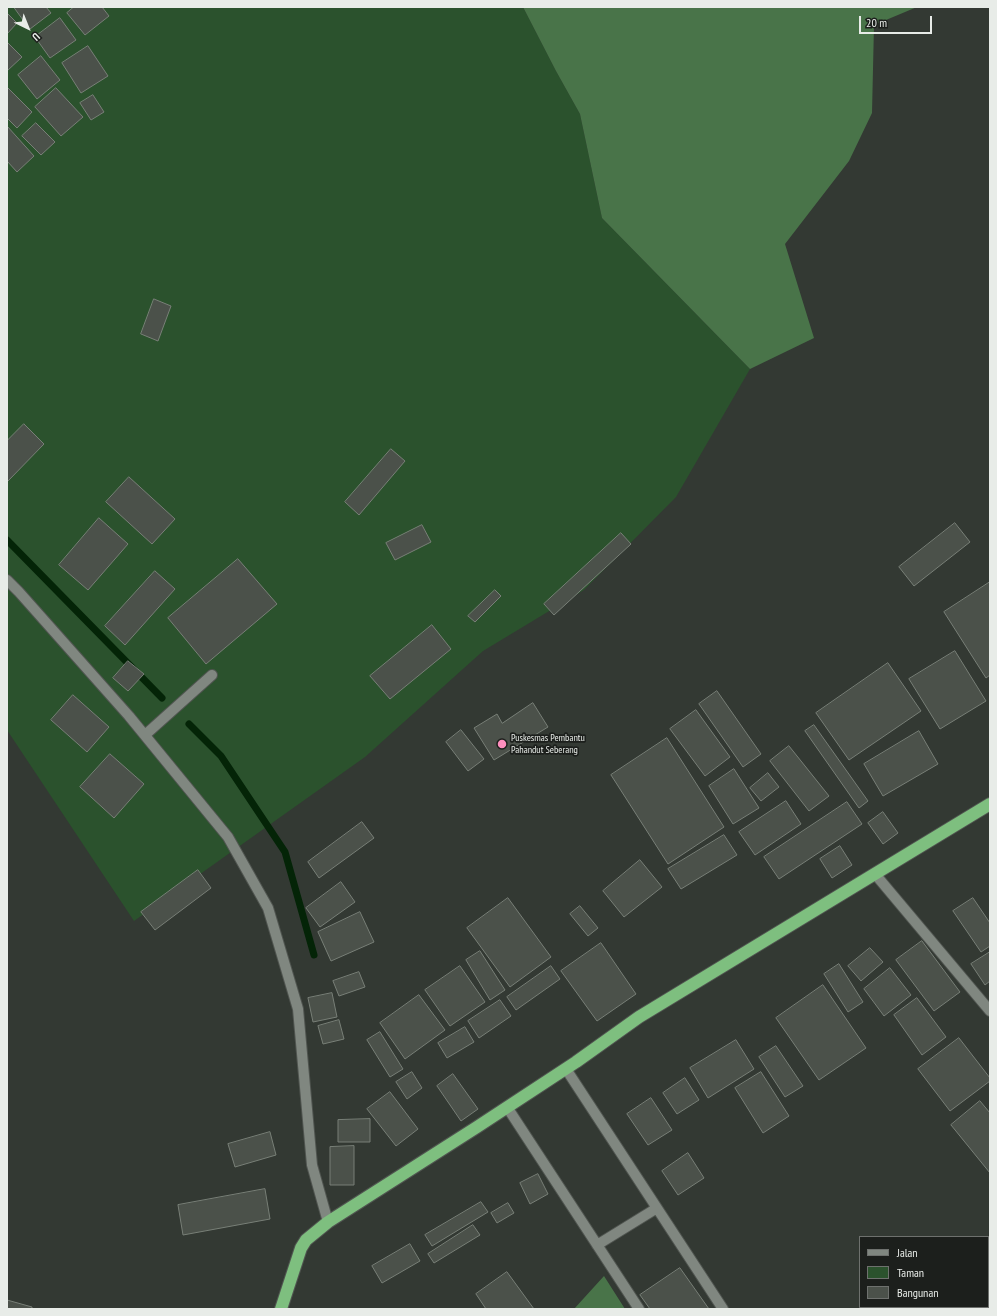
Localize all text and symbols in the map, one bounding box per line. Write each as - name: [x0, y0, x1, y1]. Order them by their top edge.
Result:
- north arrow: [8, 8, 48, 48]
- scale bar: [861, 8, 934, 34]
- text: 20 m: [866, 15, 887, 30]
- text: U: [29, 30, 43, 44]
- place label: Puskesmas Pembantu Pahandut Seberang: [511, 732, 585, 756]
- marker: Puskesmas Pembantu Pahandut Seberang: [496, 738, 508, 750]
- legend: [859, 1236, 989, 1308]
- text: Jalan: [897, 1245, 918, 1260]
- text: Taman: [897, 1265, 924, 1280]
- text: Bangunan: [897, 1285, 938, 1300]

